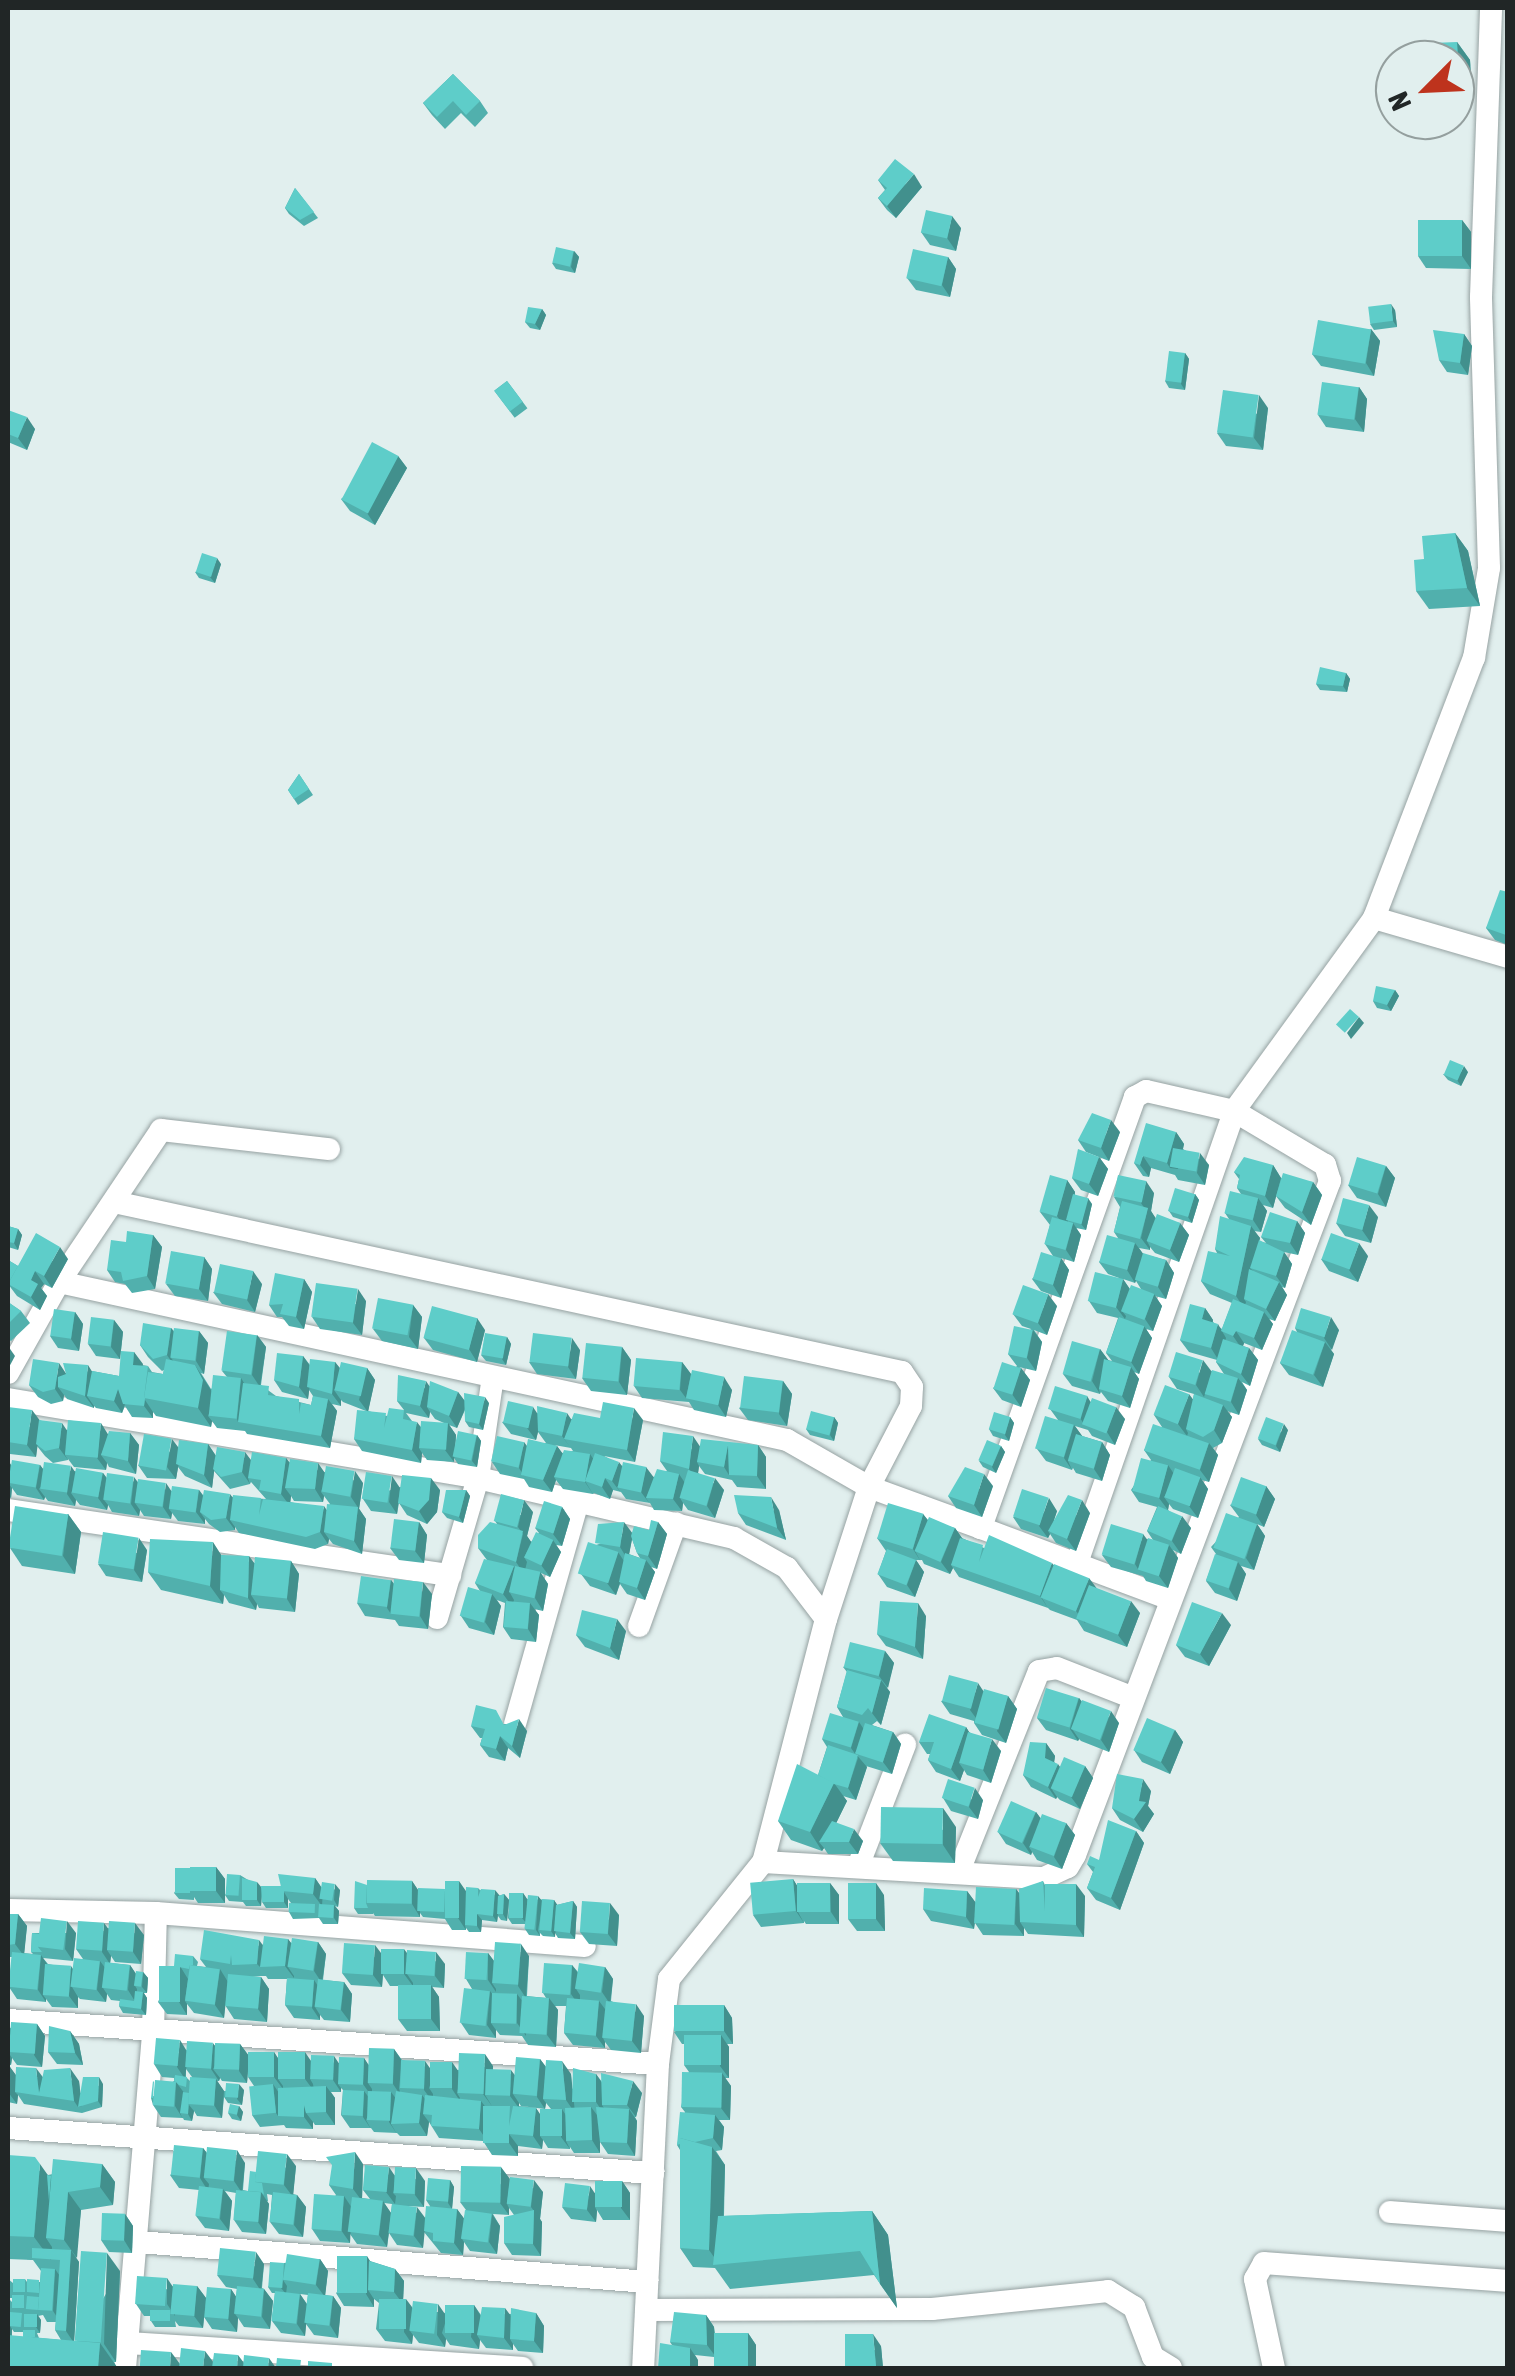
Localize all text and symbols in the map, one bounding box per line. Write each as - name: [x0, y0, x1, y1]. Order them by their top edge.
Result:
- north arrow: [1375, 40, 1475, 140]
- text: N: [1381, 87, 1417, 115]

